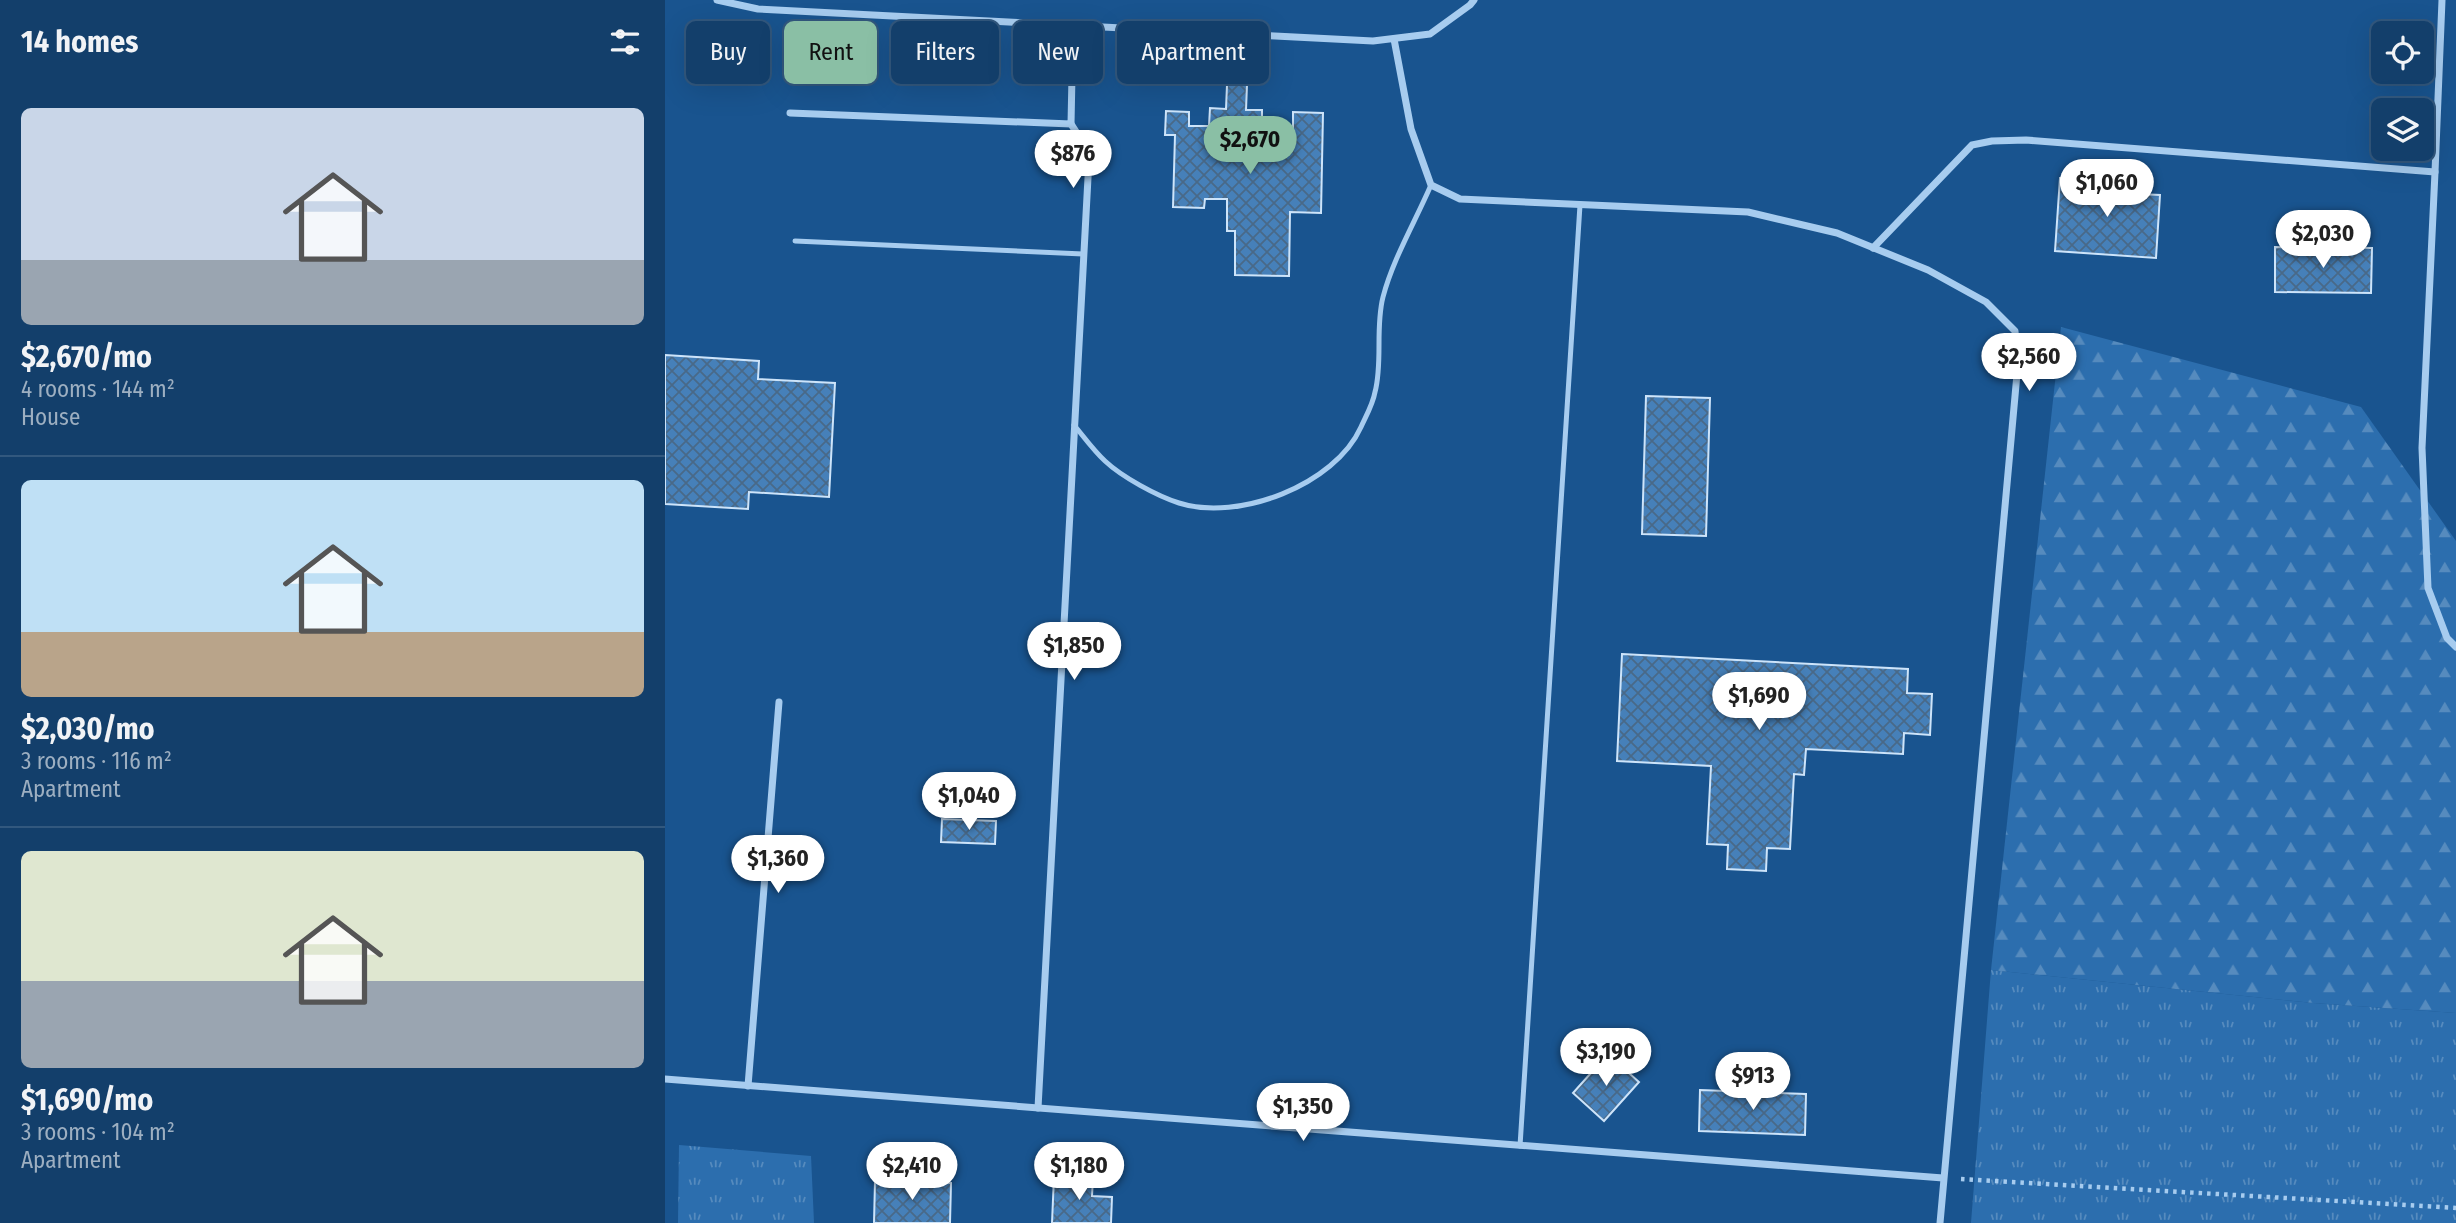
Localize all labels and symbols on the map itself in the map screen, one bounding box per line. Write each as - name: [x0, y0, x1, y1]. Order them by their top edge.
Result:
- pin: $2,670: [1193, 116, 1307, 176]
- pin: $876: [1032, 130, 1114, 190]
- pin: $1,060: [2050, 160, 2164, 219]
- pin: $2,030: [2266, 210, 2380, 270]
- pin: $2,560: [1972, 334, 2086, 393]
- pin: $1,850: [1017, 622, 1131, 682]
- pin: $1,690: [1702, 672, 1816, 732]
- pin: $1,040: [912, 772, 1026, 832]
- pin: $1,360: [721, 836, 835, 895]
- pin: $3,190: [1549, 1028, 1663, 1088]
- pin: $913: [1712, 1052, 1794, 1112]
- pin: $1,350: [1246, 1084, 1360, 1143]
- pin: $2,410: [855, 1142, 969, 1202]
- pin: $1,180: [1022, 1142, 1136, 1202]

